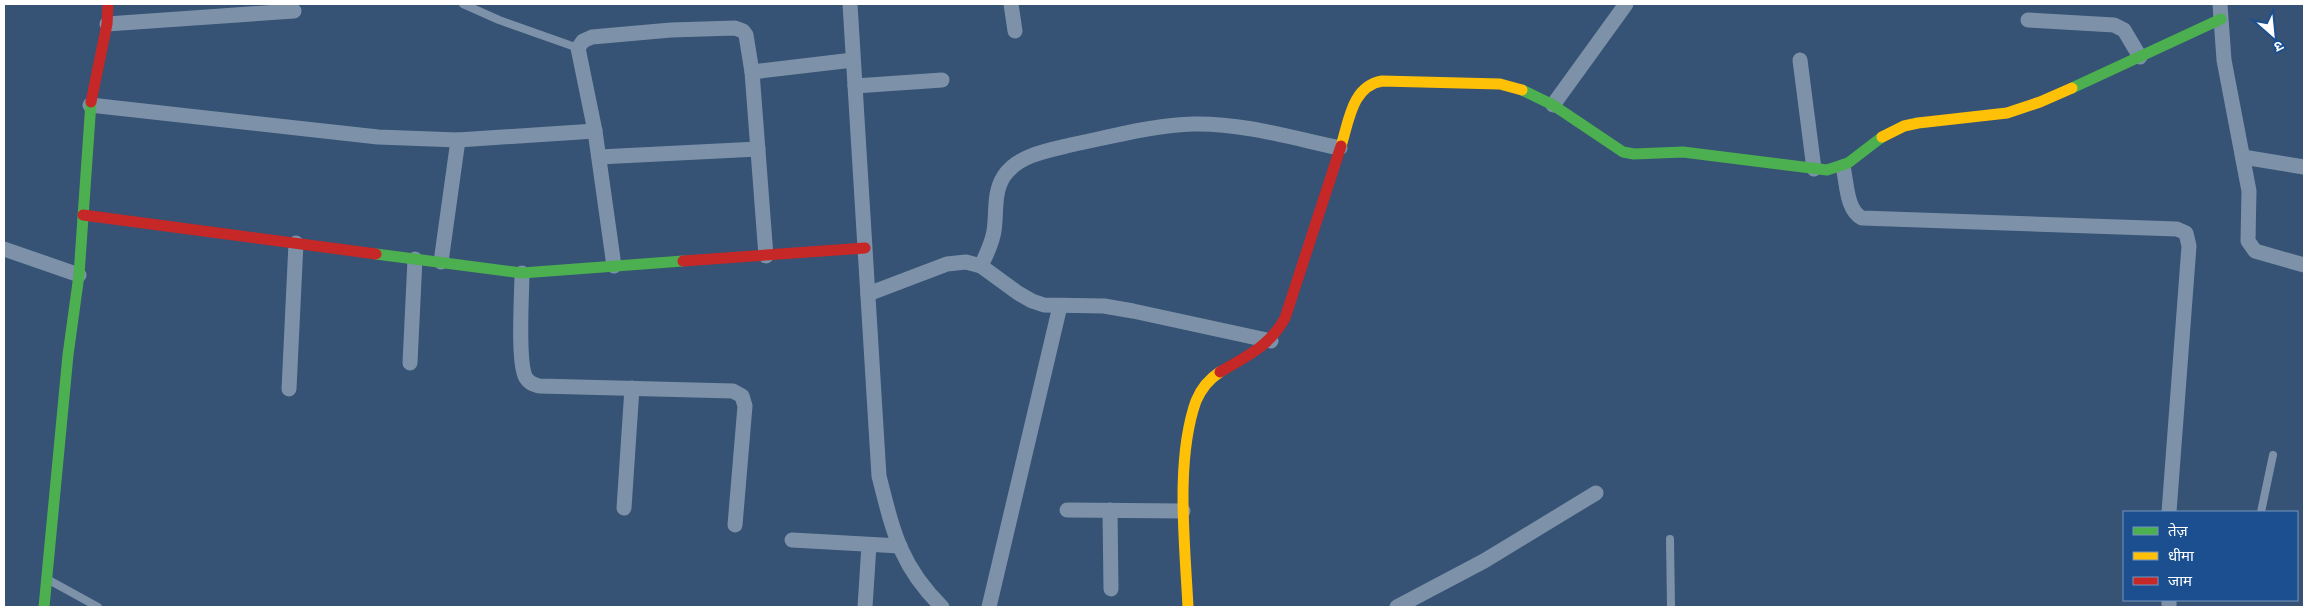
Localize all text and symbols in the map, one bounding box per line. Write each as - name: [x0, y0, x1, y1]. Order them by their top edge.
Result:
- north arrow: [2248, 10, 2298, 60]
- text: उ: [2271, 38, 2286, 56]
- legend: [2123, 511, 2298, 601]
- text: तेज़: [2168, 522, 2189, 539]
- text: धीमा: [2168, 547, 2195, 564]
- text: जाम: [2168, 572, 2193, 589]

